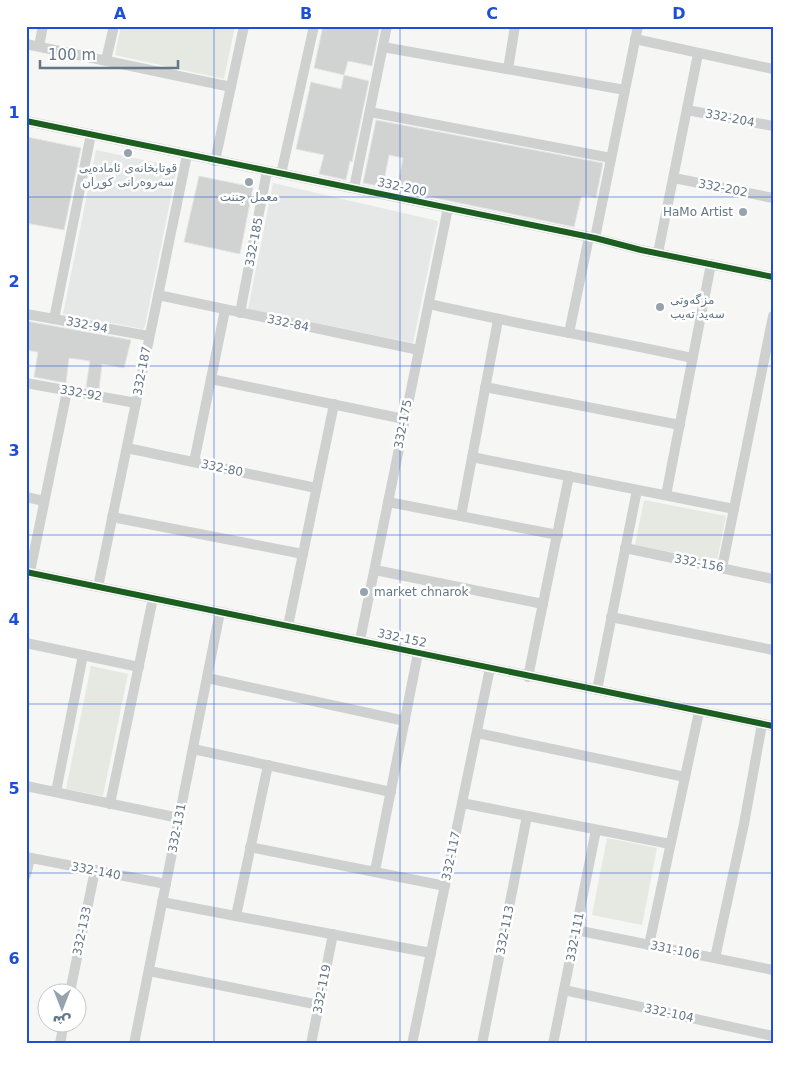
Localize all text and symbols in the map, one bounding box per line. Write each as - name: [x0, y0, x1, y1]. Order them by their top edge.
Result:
- text: A: [114, 4, 127, 23]
- text: B: [300, 4, 312, 23]
- text: C: [486, 4, 498, 23]
- text: D: [672, 4, 686, 23]
- scale bar: [40, 38, 178, 70]
- text: 100 m: [48, 46, 96, 64]
- text: 1: [8, 103, 20, 122]
- street label: 332-204: [704, 106, 756, 130]
- marker: قوتابخانەی ئامادەیی سەروەرانی کوڕان: [122, 147, 134, 159]
- place label: قوتابخانەی ئامادەیی سەروەرانی کوڕان: [79, 161, 177, 190]
- street label: 332-200: [376, 175, 428, 199]
- marker: معمل جننت: [243, 176, 255, 188]
- street label: 332-202: [697, 176, 749, 200]
- place label: معمل جننت: [220, 190, 278, 204]
- place label: HaMo Artist: [663, 205, 733, 219]
- marker: HaMo Artist: [737, 206, 749, 218]
- street label: 332-185: [242, 216, 266, 268]
- text: 2: [8, 272, 20, 291]
- place label: مزگەوتی سەید تەیب: [670, 293, 725, 321]
- marker: مزگەوتی سەید تەیب: [654, 301, 666, 313]
- street label: 332-84: [266, 312, 310, 334]
- street label: 332-94: [65, 314, 109, 336]
- street label: 332-187: [130, 345, 154, 397]
- street label: 332-92: [59, 382, 103, 404]
- street label: 332-175: [391, 398, 415, 450]
- text: 3: [8, 441, 20, 460]
- street label: 332-80: [200, 457, 244, 479]
- street label: 332-156: [673, 551, 725, 575]
- place label: market chnarok: [374, 585, 469, 599]
- marker: market chnarok: [358, 586, 370, 598]
- text: 4: [8, 610, 20, 629]
- street label: 332-152: [376, 626, 428, 650]
- text: 5: [8, 779, 20, 798]
- street label: 332-131: [165, 802, 189, 854]
- street label: 332-117: [439, 830, 463, 882]
- street label: 332-140: [70, 859, 122, 883]
- street label: 332-113: [493, 904, 517, 956]
- street label: 332-133: [70, 905, 94, 957]
- street label: 332-111: [563, 911, 587, 963]
- street label: 331-106: [649, 938, 701, 962]
- text: 6: [8, 949, 20, 968]
- street label: 332-119: [310, 963, 334, 1015]
- north arrow: [38, 982, 88, 1032]
- street label: 332-104: [643, 1001, 695, 1025]
- text: ش: [52, 1013, 72, 1029]

